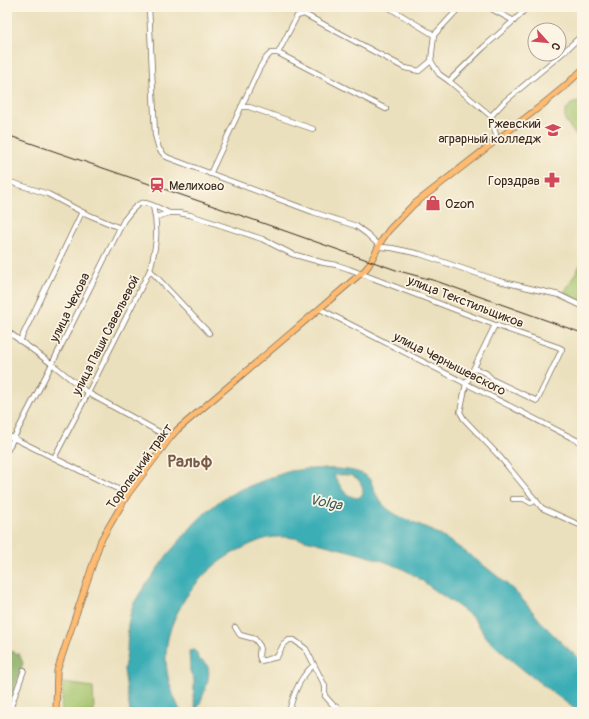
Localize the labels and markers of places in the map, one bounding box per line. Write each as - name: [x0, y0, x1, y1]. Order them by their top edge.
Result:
- place label: Ржевский аграрный колледж: [438, 116, 542, 147]
- school or university icon: Ржевский аграрный колледж: [544, 121, 562, 139]
- pharmacy icon: Горздрав: [543, 171, 561, 189]
- place label: Горздрав: [488, 173, 540, 189]
- station icon: Мелихово: [148, 176, 166, 194]
- place label: Мелихово: [169, 178, 224, 194]
- shop icon: Ozon: [424, 194, 442, 212]
- place label: Ozon: [445, 196, 474, 212]

